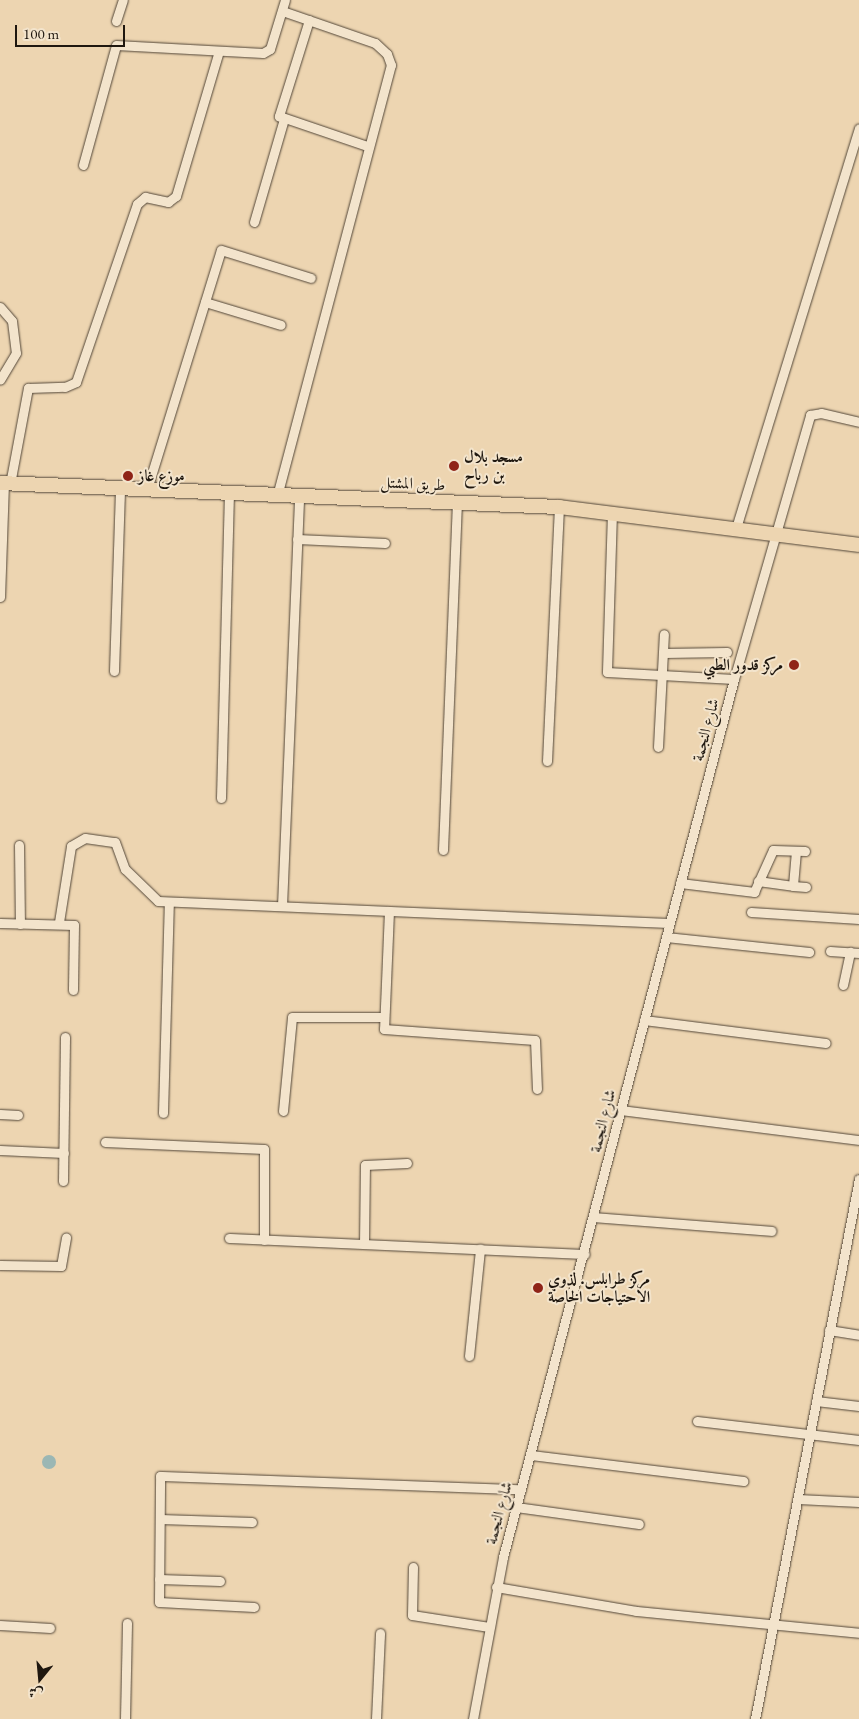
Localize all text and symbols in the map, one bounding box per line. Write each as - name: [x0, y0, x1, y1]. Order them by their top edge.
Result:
- scale bar: [18, 15, 128, 47]
- text: 100 m: [23, 24, 59, 43]
- place label: مسجد بلال بن رباح: [464, 447, 523, 485]
- marker: مسجد بلال بن رباح: [448, 460, 460, 472]
- place label: موزع غاز: [138, 466, 185, 486]
- marker: موزع غاز: [122, 470, 134, 482]
- street label: طريق المشتل: [380, 473, 446, 495]
- place label: مركز قدور الطبي: [703, 655, 783, 675]
- marker: مركز قدور الطبي: [787, 658, 801, 672]
- street label: شارع النجمة: [688, 696, 724, 764]
- street label: شارع النجمة: [586, 1087, 620, 1155]
- place label: مركز طرابلس. لذوي الاحتياجات الخاصة: [548, 1269, 650, 1307]
- marker: مركز طرابلس. لذوي الاحتياجات الخاصة: [532, 1282, 544, 1294]
- street label: شارع النجمة: [481, 1479, 517, 1547]
- north arrow: [15, 1654, 65, 1704]
- text: ش: [26, 1683, 45, 1704]

